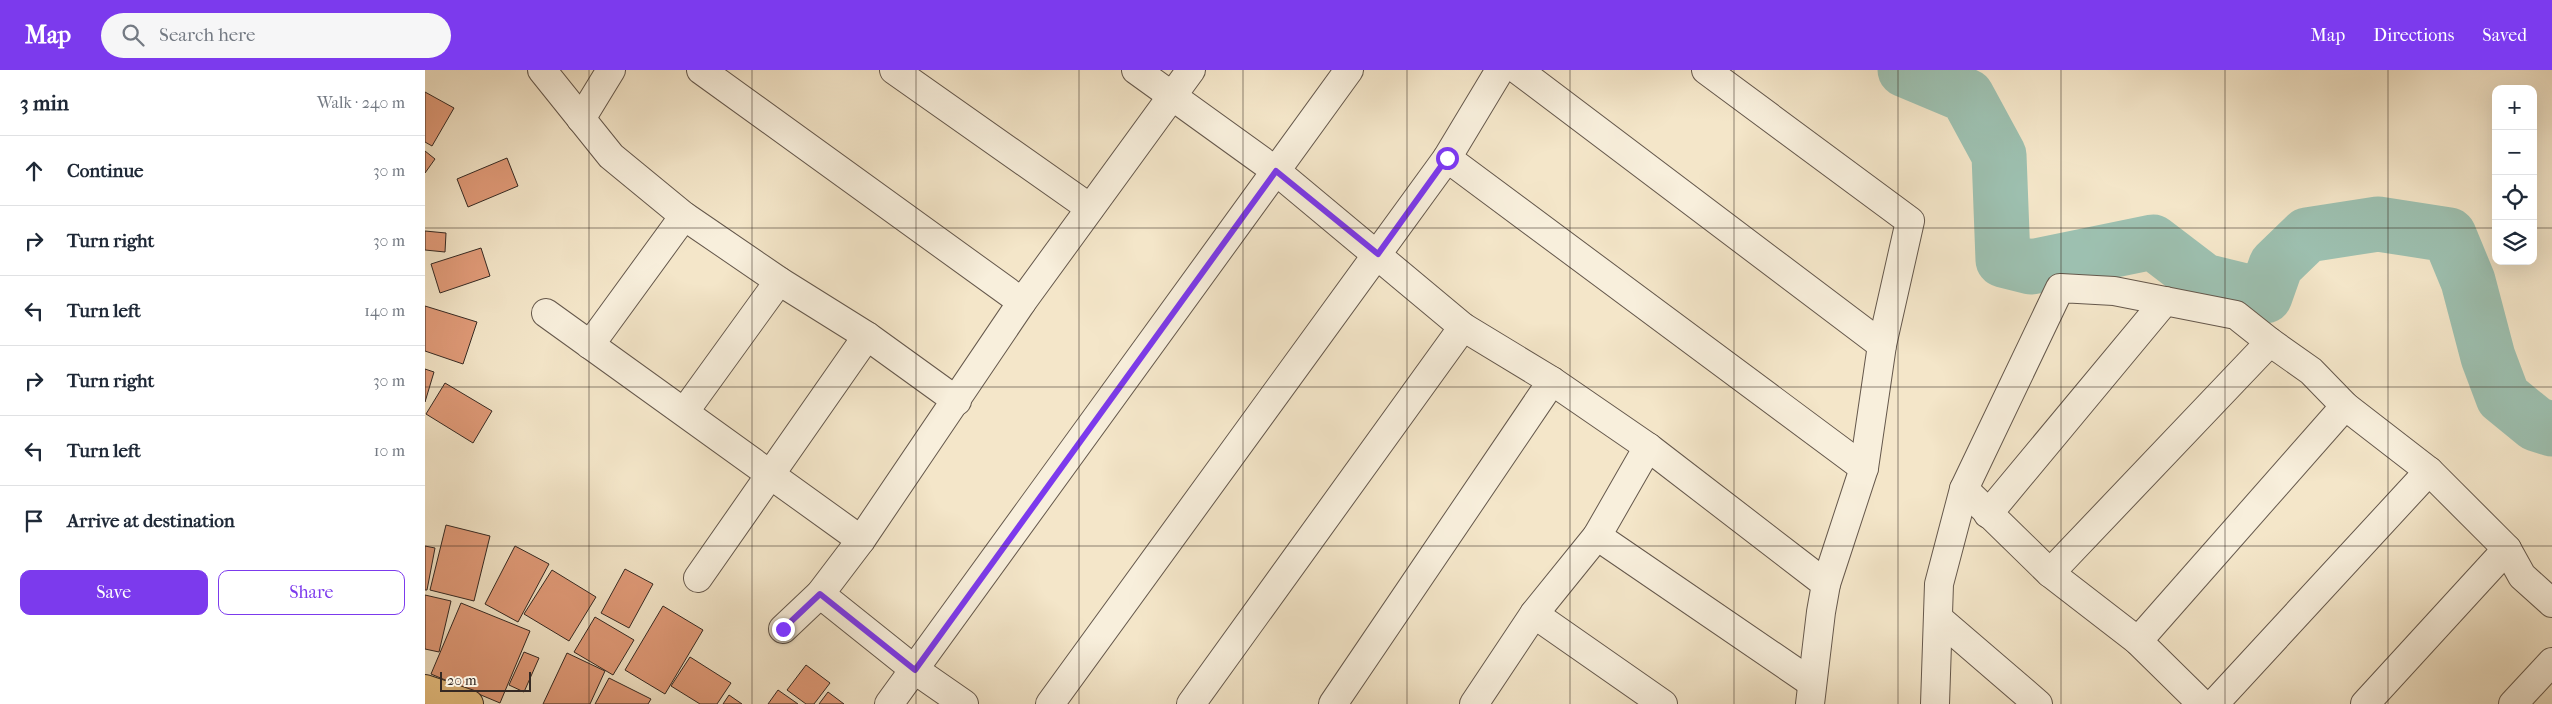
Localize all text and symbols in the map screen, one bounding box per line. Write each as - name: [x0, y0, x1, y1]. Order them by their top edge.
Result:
- search box: [101, 13, 451, 58]
- text: Map: [25, 21, 71, 49]
- icon: search: [119, 21, 147, 49]
- text: Search here: [159, 24, 255, 46]
- text: Map: [2311, 25, 2345, 46]
- text: Directions: [2373, 25, 2454, 46]
- text: Saved: [2482, 25, 2527, 46]
- map controls: [2492, 85, 2537, 265]
- button: +: [2492, 85, 2537, 130]
- text: 3 min: [20, 91, 69, 115]
- text: Walk · 240 m: [317, 93, 405, 112]
- button: −: [2492, 130, 2537, 175]
- route start: [1436, 147, 1459, 170]
- icon: ahead: [20, 157, 48, 185]
- text: Continue: [67, 160, 143, 182]
- text: 30 m: [373, 161, 405, 180]
- button: locate: [2492, 175, 2537, 220]
- button: layers: [2492, 220, 2537, 265]
- icon: right: [20, 227, 48, 255]
- text: Turn right: [67, 230, 154, 252]
- text: 30 m: [373, 231, 405, 250]
- icon: left: [20, 297, 48, 325]
- text: Turn left: [67, 300, 141, 322]
- text: 140 m: [364, 301, 405, 320]
- icon: right: [20, 367, 48, 395]
- text: Turn right: [67, 370, 154, 392]
- text: 30 m: [373, 371, 405, 390]
- icon: left: [20, 437, 48, 465]
- text: Turn left: [67, 440, 141, 462]
- text: 10 m: [374, 441, 405, 460]
- icon: arrive: [20, 507, 48, 535]
- text: Arrive at destination: [67, 510, 235, 532]
- button: Save: [20, 570, 208, 615]
- button: Share: [218, 570, 405, 615]
- route end: [772, 618, 795, 641]
- scale bar: [440, 669, 531, 692]
- text: 20 m: [447, 672, 477, 689]

